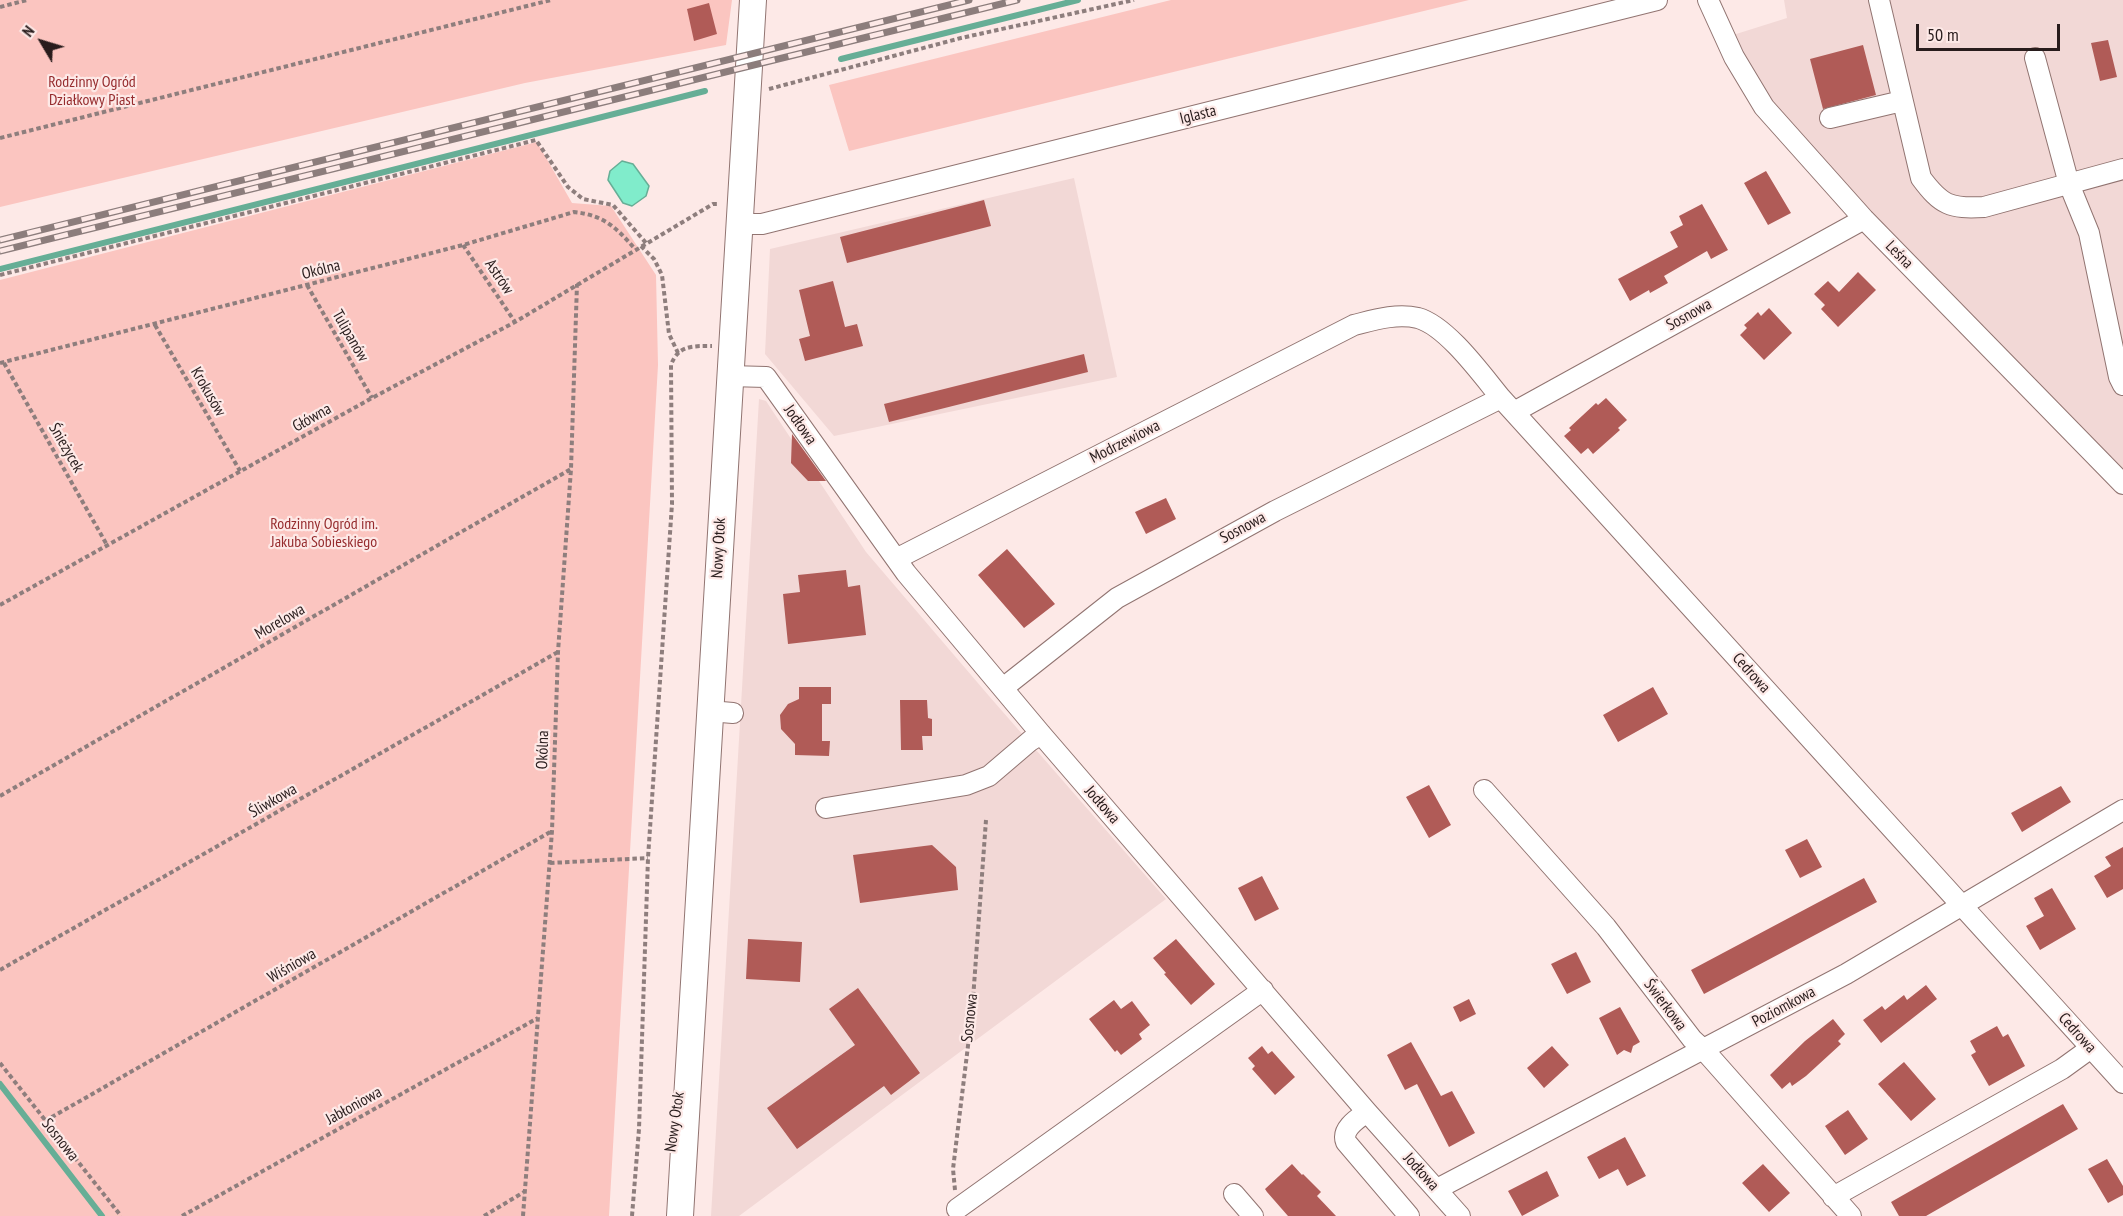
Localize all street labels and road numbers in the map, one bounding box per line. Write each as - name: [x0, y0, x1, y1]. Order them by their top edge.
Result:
- street label: Iglasta: [1178, 101, 1218, 129]
- street label: Leśna: [1881, 237, 1917, 273]
- street label: Okólna: [300, 256, 342, 284]
- street label: Astrów: [480, 256, 518, 298]
- street label: Sosnowa: [1663, 295, 1715, 335]
- street label: Tulipanów: [328, 307, 372, 365]
- street label: Krokusów: [186, 364, 230, 420]
- street label: Główna: [289, 400, 335, 436]
- street label: Jodłowa: [780, 401, 820, 449]
- street label: Modrzewiowa: [1087, 416, 1163, 468]
- street label: Śnieżycek: [44, 420, 88, 476]
- street label: Sosnowa: [1217, 508, 1269, 548]
- street label: Nowy Otok: [708, 517, 730, 579]
- street label: Morelowa: [252, 600, 308, 644]
- street label: Cedrowa: [1728, 649, 1774, 697]
- street label: Okólna: [533, 730, 553, 770]
- street label: Śliwkowa: [246, 780, 300, 822]
- street label: Jodłowa: [1080, 782, 1124, 828]
- street label: Wiśniowa: [264, 945, 320, 987]
- street label: Świerkowa: [1639, 975, 1691, 1035]
- street label: Poziomkowa: [1749, 982, 1819, 1032]
- street label: Sosnowa: [958, 993, 982, 1043]
- street label: Cedrowa: [2054, 1009, 2100, 1057]
- street label: Jabłoniowa: [323, 1083, 385, 1129]
- street label: Nowy Otok: [661, 1091, 689, 1153]
- street label: Sosnowa: [37, 1115, 83, 1165]
- street label: Jodłowa: [1399, 1149, 1443, 1195]

